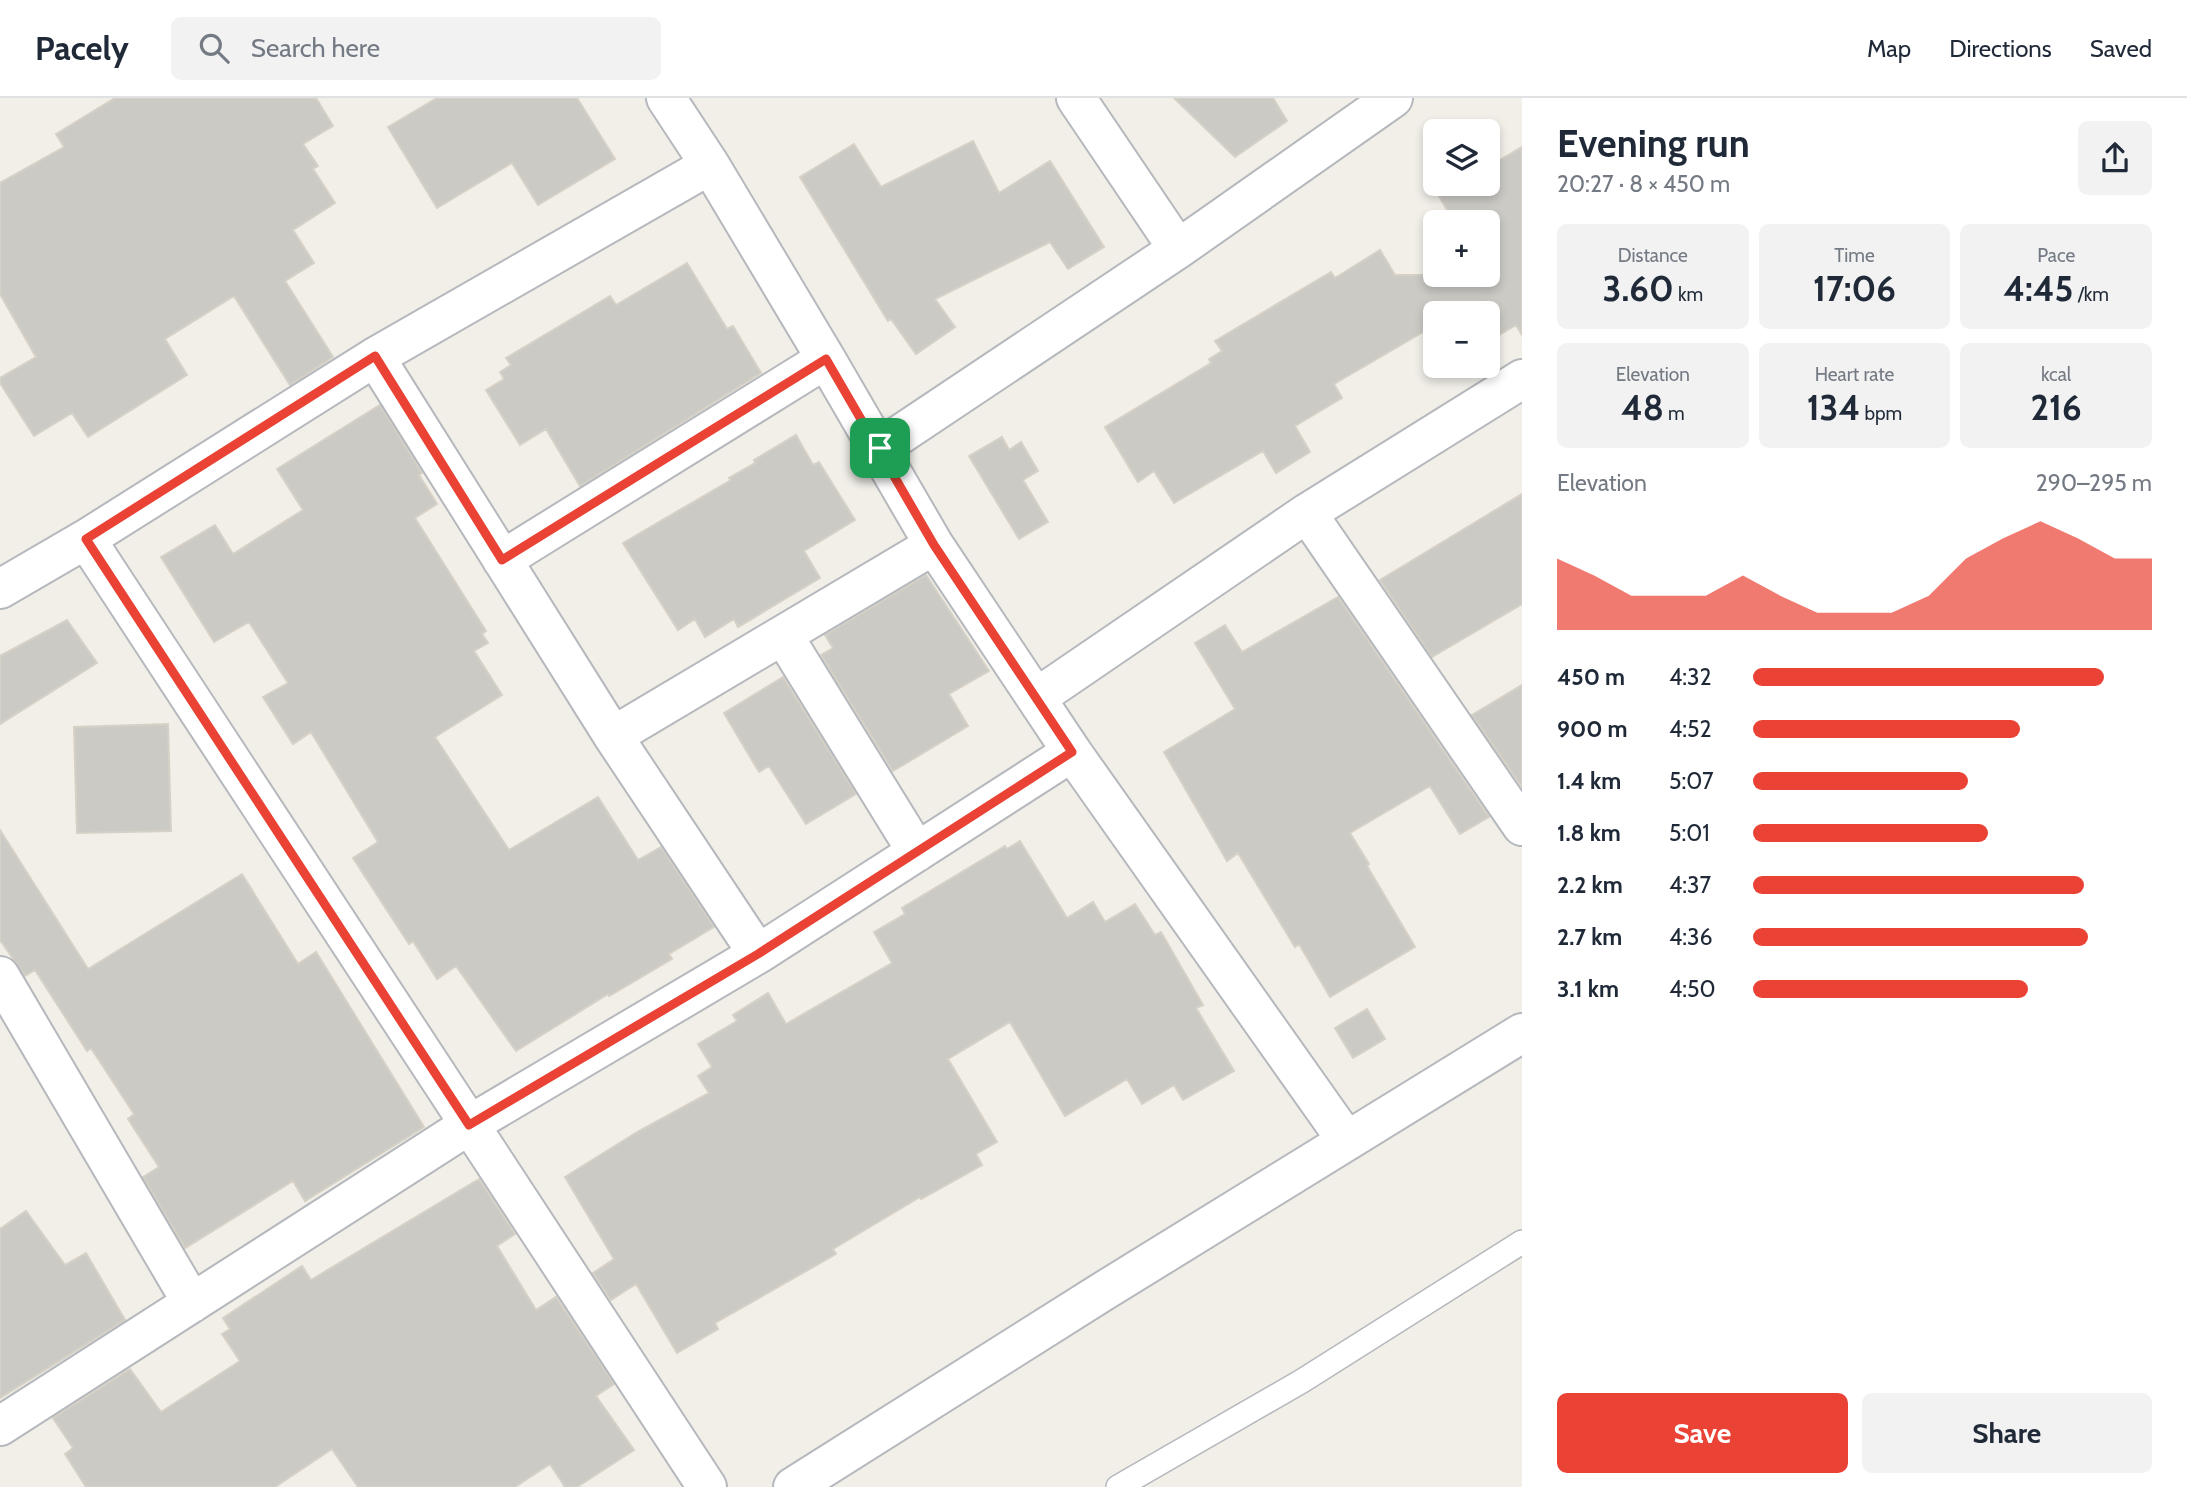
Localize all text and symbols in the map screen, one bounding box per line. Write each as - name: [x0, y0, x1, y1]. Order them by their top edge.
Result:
- search box: [171, 17, 661, 80]
- text: Pacely: [35, 28, 129, 68]
- icon: search: [195, 29, 233, 67]
- text: Search here: [251, 32, 380, 64]
- text: Map: [1867, 34, 1911, 63]
- text: Directions: [1949, 34, 2052, 63]
- text: Saved: [2090, 34, 2152, 63]
- map controls: [1423, 119, 1500, 378]
- button: layers: [1423, 119, 1500, 196]
- text: Evening run: [1557, 120, 1750, 167]
- button: share: [2078, 121, 2152, 195]
- text: 20:27 · 8 × 450 m: [1557, 170, 1730, 198]
- button: +: [1423, 210, 1500, 287]
- text: Distance: [1618, 244, 1688, 267]
- text: Time: [1834, 244, 1875, 267]
- text: Pace: [2037, 244, 2075, 267]
- text: 3.60: [1603, 267, 1674, 310]
- text: 17:06: [1813, 267, 1896, 310]
- text: 4:45: [2003, 267, 2073, 310]
- text: km: [1674, 283, 1703, 306]
- text: /km: [2073, 283, 2109, 306]
- button: −: [1423, 301, 1500, 378]
- text: Elevation: [1616, 363, 1690, 386]
- text: Heart rate: [1815, 363, 1894, 386]
- text: kcal: [2041, 363, 2071, 386]
- text: 48: [1621, 386, 1664, 429]
- text: 134: [1807, 386, 1860, 429]
- text: 216: [2031, 386, 2082, 429]
- text: m: [1664, 402, 1685, 425]
- text: bpm: [1860, 402, 1902, 425]
- pin: [850, 418, 910, 478]
- icon: arrive: [861, 429, 899, 467]
- text: Elevation: [1557, 469, 1647, 497]
- text: 290–295 m: [2036, 469, 2152, 497]
- text: 450 m: [1557, 663, 1625, 691]
- text: 4:32: [1669, 663, 1712, 691]
- text: 900 m: [1557, 715, 1628, 743]
- text: 4:52: [1669, 715, 1712, 743]
- text: 1.4 km: [1557, 767, 1621, 795]
- text: 5:07: [1669, 767, 1714, 795]
- text: 1.8 km: [1557, 819, 1621, 847]
- text: 5:01: [1669, 819, 1710, 847]
- text: 2.2 km: [1557, 871, 1623, 899]
- text: 4:37: [1669, 871, 1711, 899]
- text: 2.7 km: [1557, 923, 1622, 951]
- text: 4:36: [1669, 923, 1713, 951]
- text: 3.1 km: [1557, 975, 1619, 1003]
- text: 4:50: [1669, 975, 1716, 1003]
- button: Save: [1557, 1393, 1848, 1473]
- button: Share: [1862, 1393, 2152, 1473]

